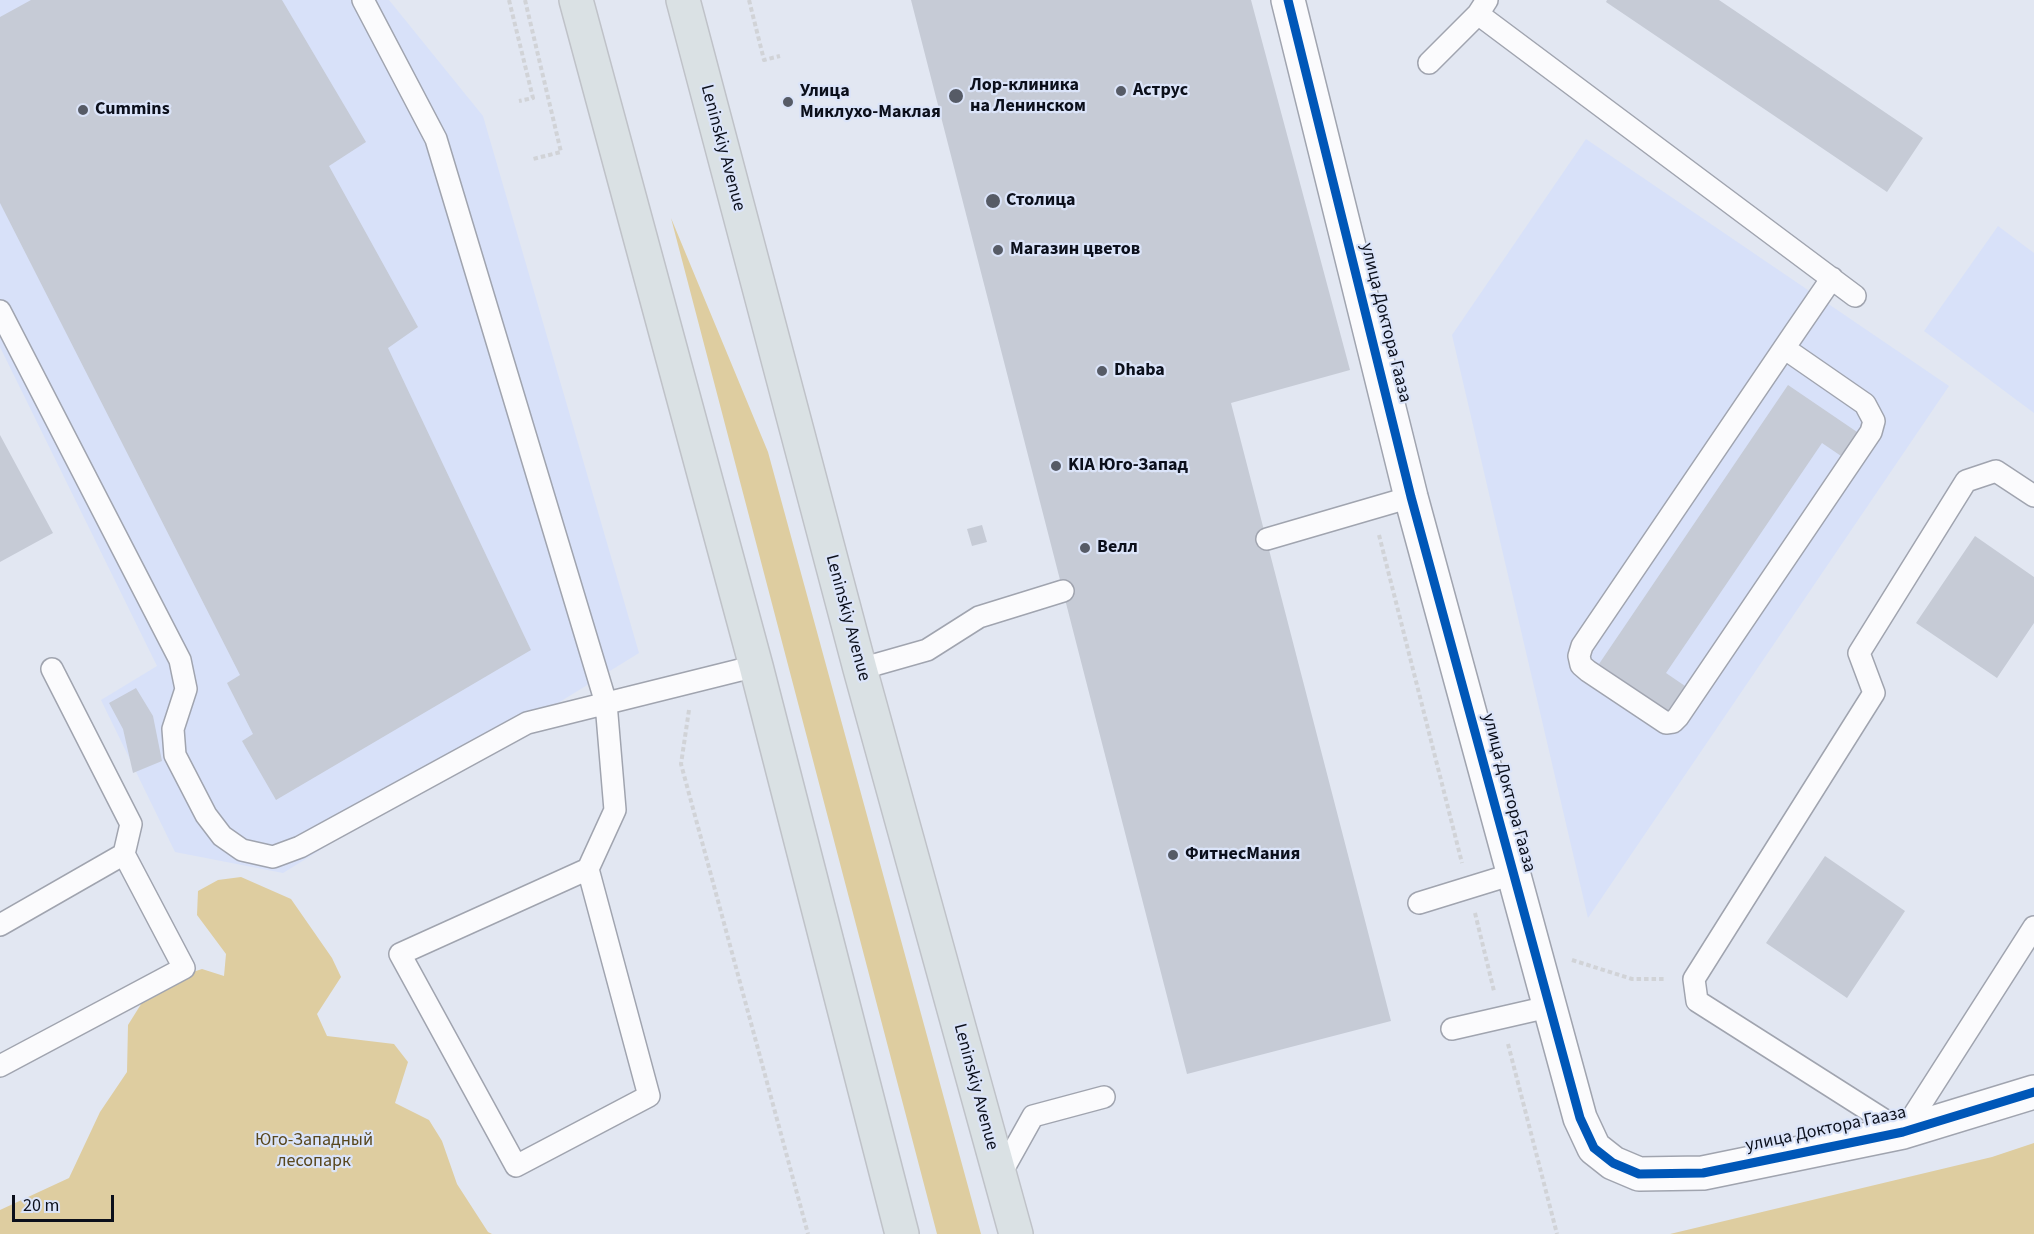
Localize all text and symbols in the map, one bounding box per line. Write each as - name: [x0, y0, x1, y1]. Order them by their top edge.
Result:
- place label: Лор-клиника на Ленинском: [970, 75, 1086, 118]
- place label: Аструс: [1133, 80, 1188, 102]
- place label: Улица Миклухо-Маклая: [800, 81, 941, 124]
- street label: Leninskiy Avenue: [695, 82, 749, 214]
- marker: Аструс: [1114, 84, 1128, 98]
- marker: Лор-клиника на Ленинском: [947, 87, 965, 105]
- marker: Улица Миклухо-Маклая: [781, 95, 795, 109]
- place label: Cummins: [95, 99, 170, 121]
- marker: Cummins: [76, 103, 90, 117]
- place label: Столица: [1006, 190, 1076, 212]
- marker: Столица: [984, 192, 1002, 210]
- place label: Магазин цветов: [1010, 239, 1140, 261]
- street label: улица Доктора Гааза: [1355, 241, 1415, 405]
- marker: Магазин цветов: [991, 243, 1005, 257]
- place label: Dhaba: [1114, 360, 1165, 382]
- marker: Dhaba: [1095, 364, 1109, 378]
- place label: KIA Юго-Запад: [1068, 455, 1188, 477]
- marker: KIA Юго-Запад: [1049, 459, 1063, 473]
- place label: Велл: [1097, 537, 1138, 559]
- marker: Велл: [1078, 541, 1092, 555]
- street label: Leninskiy Avenue: [820, 552, 874, 684]
- street label: улица Доктора Гааза: [1476, 711, 1540, 875]
- place label: ФитнесМания: [1185, 844, 1300, 866]
- marker: ФитнесМания: [1166, 848, 1180, 862]
- street label: Leninskiy Avenue: [948, 1021, 1002, 1153]
- street label: улица Доктора Гааза: [1744, 1102, 1908, 1158]
- park label: Юго-Западный лесопарк: [255, 1130, 373, 1172]
- scale bar: [15, 1183, 117, 1221]
- text: 20 m: [23, 1193, 59, 1218]

